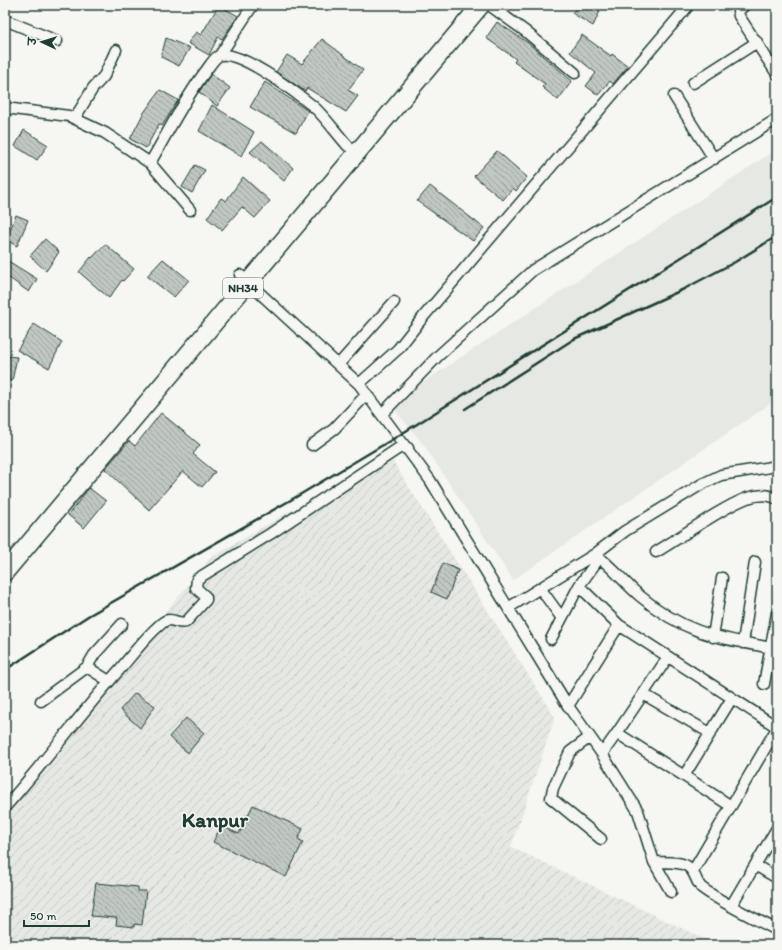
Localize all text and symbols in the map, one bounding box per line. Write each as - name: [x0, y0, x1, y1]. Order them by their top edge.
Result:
- north arrow: [22, 22, 62, 62]
- text: उ: [26, 36, 39, 46]
- road number: NH34: [223, 278, 263, 298]
- district label: Kanpur: [182, 807, 249, 833]
- scale bar: [24, 902, 89, 928]
- text: 50 m: [30, 909, 56, 923]

